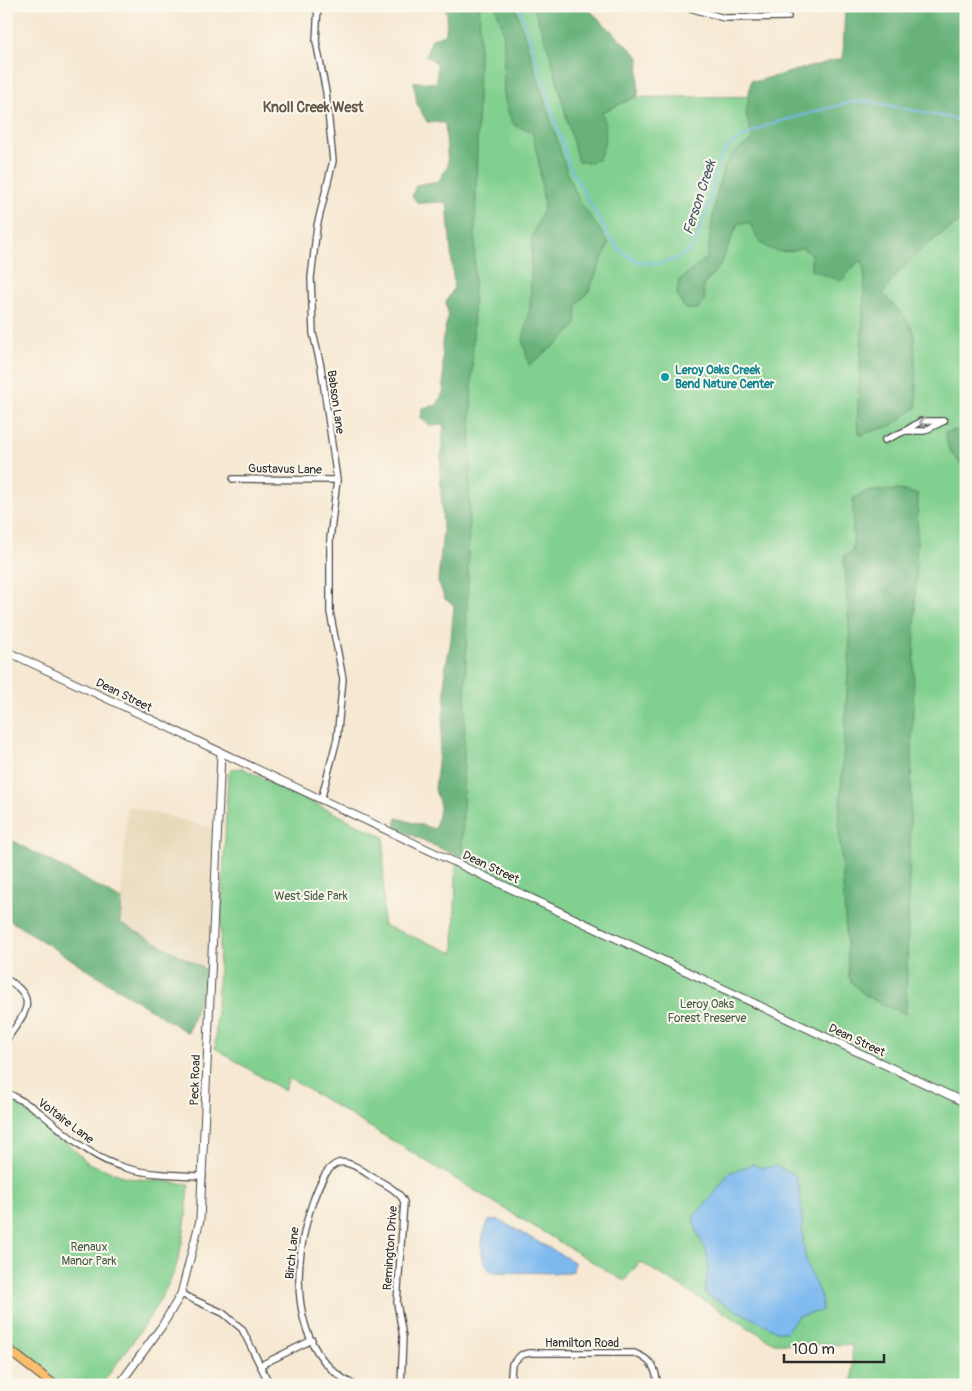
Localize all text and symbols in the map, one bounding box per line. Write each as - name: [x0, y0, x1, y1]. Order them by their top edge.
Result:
- district label: Knoll Creek West: [263, 99, 364, 116]
- water label: Ferson Creek: [679, 157, 720, 237]
- place label: Leroy Oaks Creek Bend Nature Center: [675, 363, 775, 392]
- street label: Babson Lane: [324, 369, 347, 435]
- marker: Leroy Oaks Creek Bend Nature Center: [659, 371, 671, 383]
- one-way arrow: [919, 417, 928, 427]
- street label: Gustavus Lane: [248, 461, 322, 478]
- street label: Dean Street: [93, 675, 154, 716]
- street label: Dean Street: [460, 848, 522, 887]
- park label: West Side Park: [274, 889, 348, 904]
- park label: Leroy Oaks Forest Preserve: [667, 997, 747, 1026]
- street label: Dean Street: [826, 1021, 888, 1060]
- street label: Peck Road: [187, 1054, 204, 1106]
- street label: Voltaire Lane: [35, 1095, 97, 1147]
- street label: Remington Drive: [380, 1205, 401, 1291]
- street label: Birch Lane: [282, 1226, 303, 1280]
- park label: Renaux Manor Park: [61, 1240, 117, 1269]
- scale bar: [784, 1331, 884, 1363]
- street label: Hamilton Road: [545, 1336, 619, 1351]
- text: 100 m: [792, 1340, 835, 1359]

